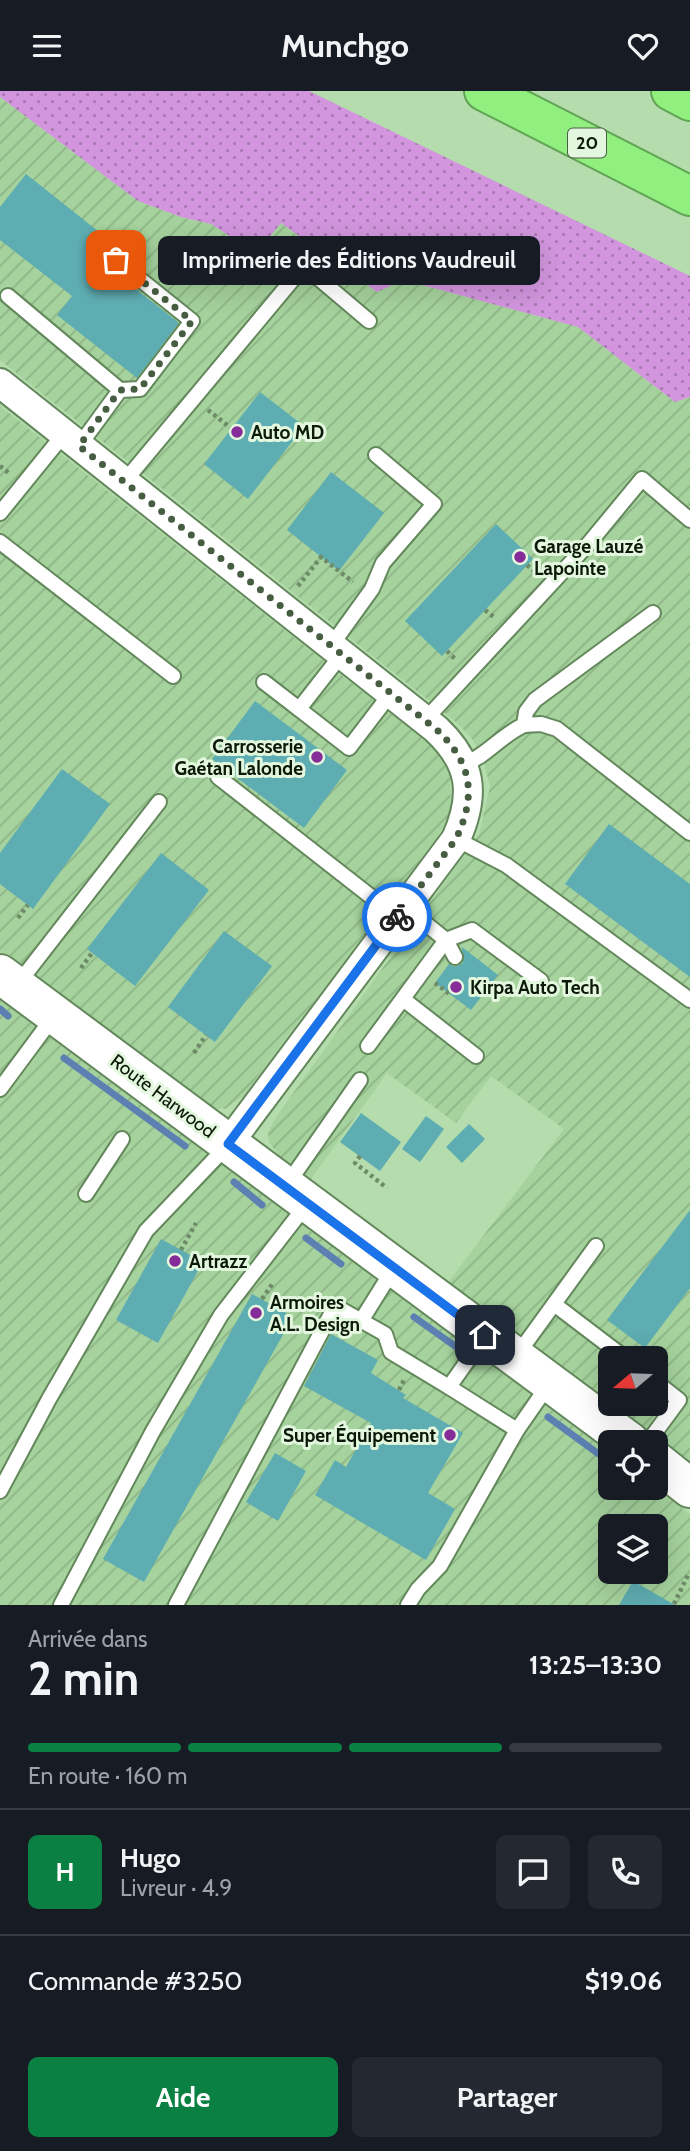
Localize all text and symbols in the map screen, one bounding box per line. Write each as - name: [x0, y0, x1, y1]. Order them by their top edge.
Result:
- text: Munchgo: [281, 26, 409, 65]
- icon: menu: [28, 27, 66, 65]
- icon: heart: [624, 27, 662, 65]
- road number: 20: [568, 129, 606, 157]
- pin: [86, 230, 146, 290]
- callout: Imprimerie des Éditions Vaudreuil: [158, 235, 540, 285]
- icon: bag: [97, 241, 135, 279]
- text: Imprimerie des Éditions Vaudreuil: [182, 246, 516, 274]
- place label: Auto MD: [251, 421, 324, 444]
- marker: Auto MD: [229, 424, 245, 440]
- place label: Garage Lauzé Lapointe: [534, 535, 643, 580]
- marker: Garage Lauzé Lapointe: [512, 549, 528, 565]
- place label: Carrosserie Gaétan Lalonde: [175, 735, 303, 780]
- marker: Carrosserie Gaétan Lalonde: [309, 749, 325, 765]
- courier: [362, 882, 432, 952]
- icon: bike: [378, 898, 416, 936]
- place label: Kirpa Auto Tech: [470, 976, 600, 999]
- marker: Kirpa Auto Tech: [448, 979, 464, 995]
- street label: Route Harwood: [106, 1049, 220, 1143]
- place label: Artrazz: [189, 1250, 247, 1273]
- marker: Artrazz: [167, 1253, 183, 1269]
- place label: Armoires A.L. Design: [270, 1291, 360, 1336]
- marker: Armoires A.L. Design: [248, 1305, 264, 1321]
- pin: [455, 1305, 515, 1365]
- icon: home: [466, 1316, 504, 1354]
- north arrow: [598, 1346, 668, 1416]
- map controls: [598, 1346, 668, 1584]
- place label: Super Équipement: [283, 1423, 436, 1447]
- marker: Super Équipement: [442, 1427, 458, 1443]
- button: locate: [598, 1430, 668, 1500]
- button: layers: [598, 1514, 668, 1584]
- text: Arrivée dans: [28, 1625, 148, 1653]
- text: 13:25–13:30: [529, 1649, 662, 1681]
- text: 2 min: [28, 1651, 139, 1707]
- text: En route · 160 m: [28, 1762, 187, 1790]
- button: chat: [496, 1835, 570, 1909]
- button: phone: [588, 1835, 662, 1909]
- text: Hugo: [120, 1842, 181, 1874]
- text: H: [56, 1856, 74, 1888]
- text: Livreur · 4.9: [120, 1874, 232, 1902]
- text: Commande #3250: [28, 1965, 242, 1997]
- text: $19.06: [585, 1965, 662, 1997]
- button: Aide: [28, 2057, 338, 2137]
- button: Partager: [352, 2057, 662, 2137]

